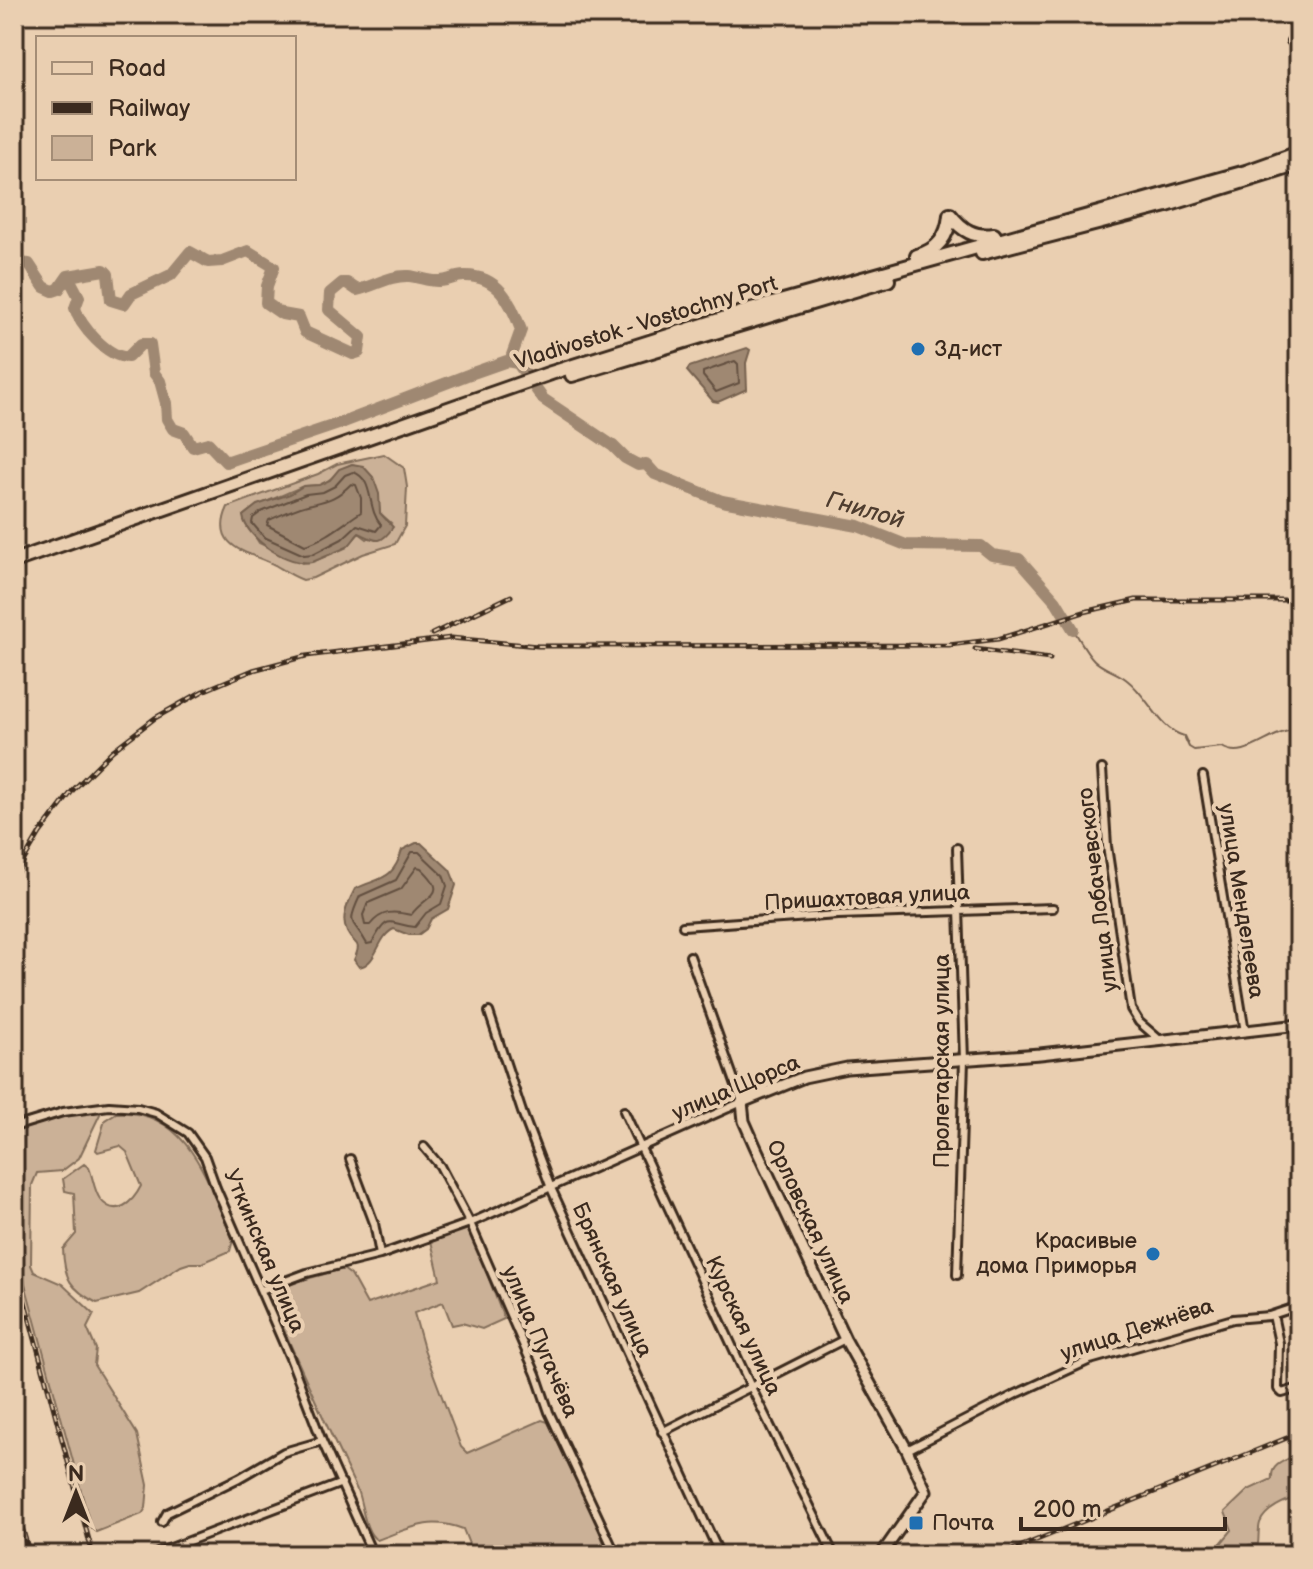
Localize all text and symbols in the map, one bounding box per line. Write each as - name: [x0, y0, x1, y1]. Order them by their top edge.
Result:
- legend: [36, 36, 296, 180]
- text: Road: [108, 54, 166, 83]
- text: Railway: [108, 94, 190, 123]
- text: Park: [108, 134, 156, 163]
- street label: Vladivostok - Vostochny Port: [511, 270, 781, 376]
- place label: 3д-ист: [934, 336, 1003, 363]
- marker: 3д-ист: [909, 340, 927, 358]
- water label: Гнилой: [822, 485, 908, 535]
- street label: улица Лобачевского: [1072, 786, 1124, 994]
- street label: улица Менделеева: [1212, 802, 1270, 1000]
- street label: Пришахтовая улица: [763, 879, 971, 917]
- street label: Пролетарская улица: [929, 954, 956, 1168]
- street label: улица Щорса: [668, 1049, 804, 1127]
- street label: Орловская улица: [760, 1136, 860, 1308]
- street label: Уткинская улица: [217, 1165, 311, 1337]
- street label: Брянская улица: [566, 1198, 658, 1362]
- place label: Красивые дома Приморья: [976, 1228, 1137, 1280]
- marker: Красивые дома Приморья: [1144, 1245, 1162, 1263]
- street label: Курская улица: [699, 1252, 787, 1400]
- street label: улица Пугачёва: [496, 1262, 584, 1422]
- street label: улица Дежнёва: [1057, 1293, 1217, 1367]
- north arrow: [36, 1453, 116, 1533]
- text: N: [68, 1461, 84, 1488]
- scale bar: [1021, 1481, 1225, 1531]
- text: 200 m: [1033, 1495, 1102, 1524]
- place label: Почта: [932, 1510, 994, 1537]
- marker: Почта: [907, 1514, 925, 1532]

